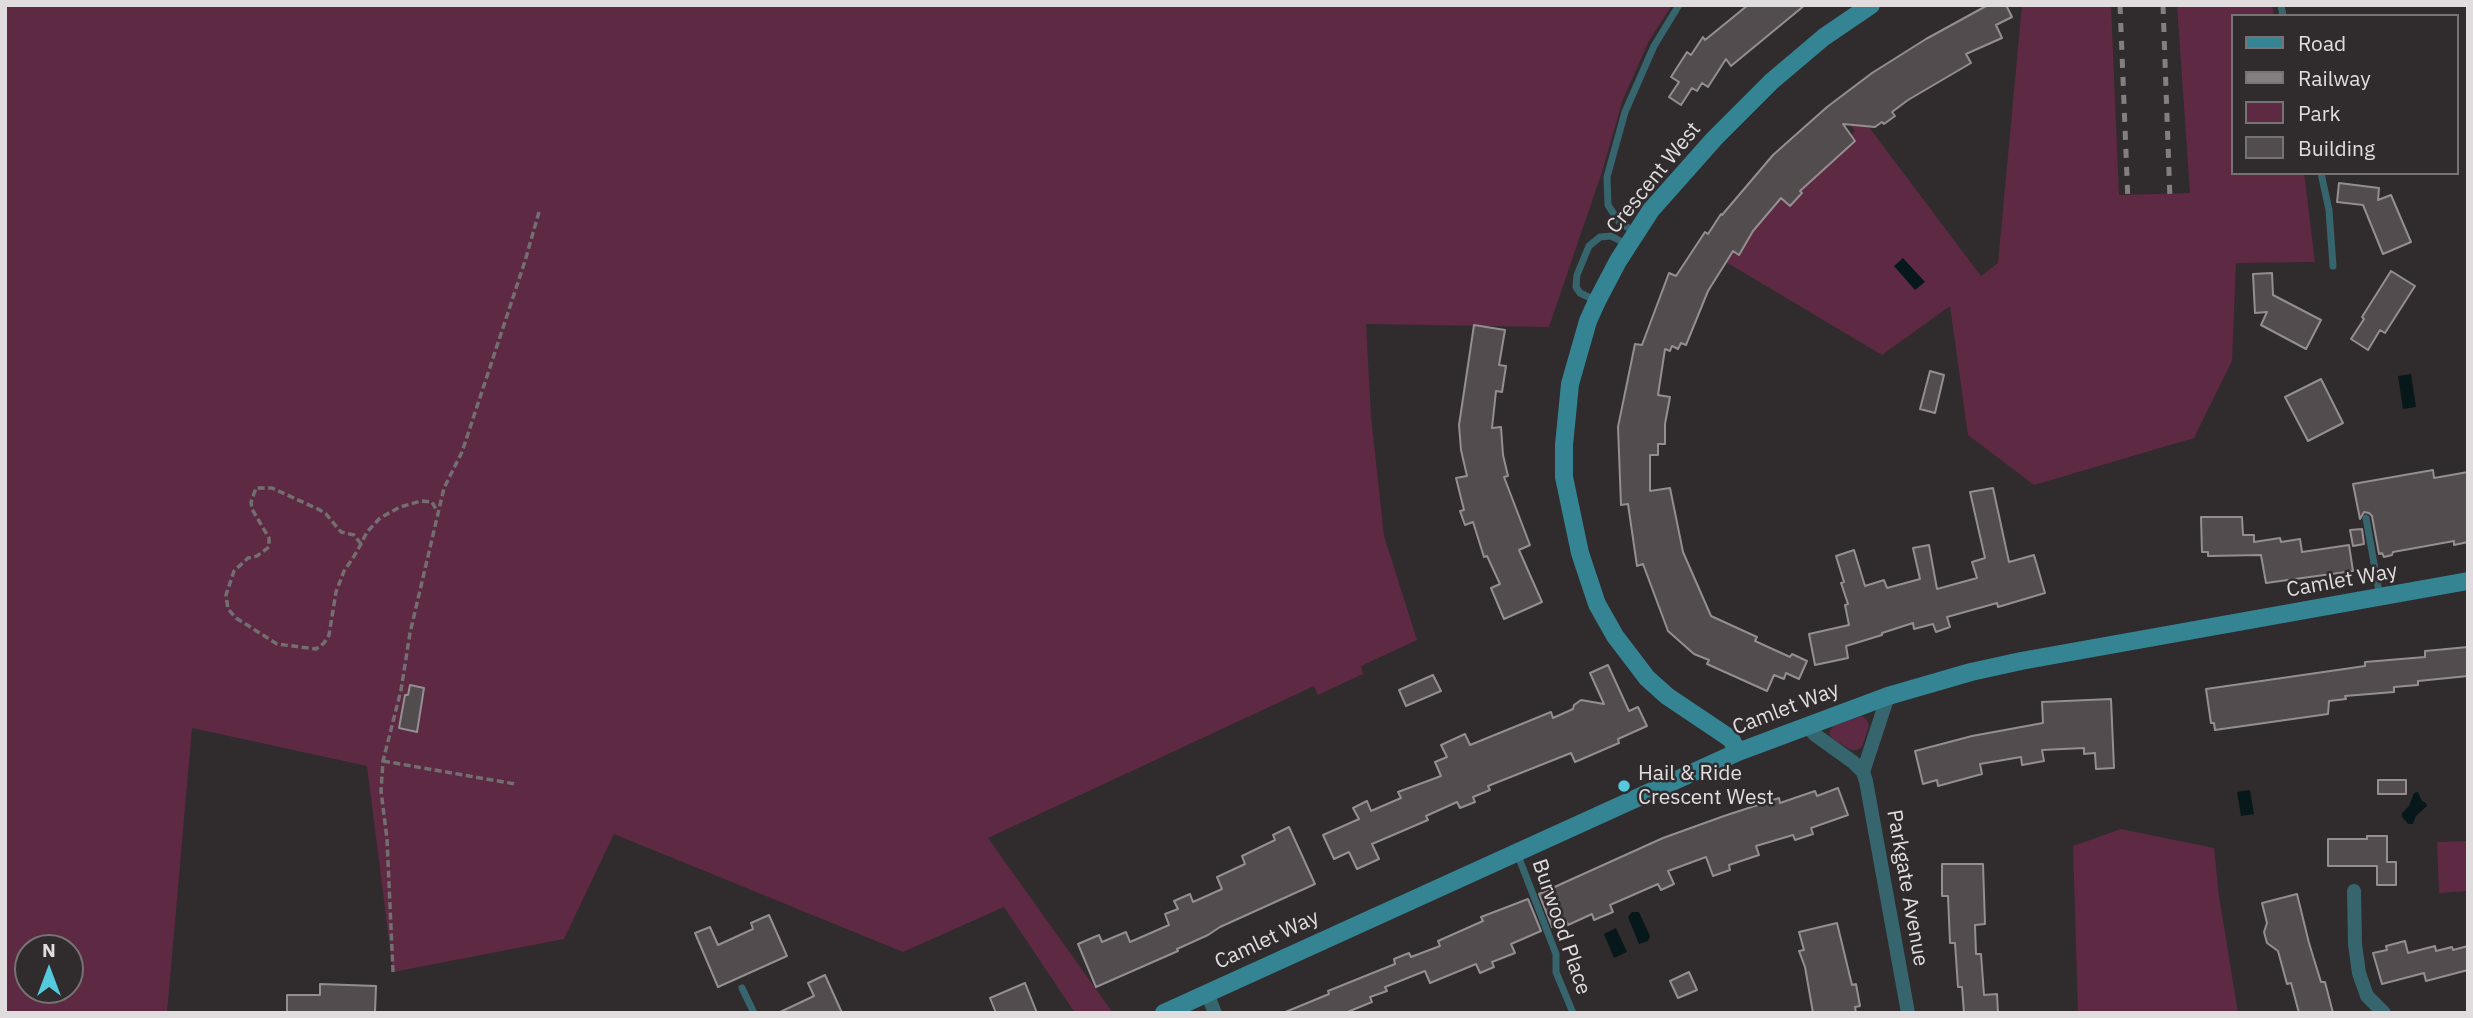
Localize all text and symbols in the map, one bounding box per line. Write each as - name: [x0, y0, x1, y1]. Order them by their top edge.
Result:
- legend: [2232, 14, 2459, 175]
- text: Road: [2298, 29, 2346, 57]
- text: Railway: [2298, 64, 2371, 92]
- text: Park: [2298, 99, 2341, 127]
- street label: Crescent West: [1601, 117, 1707, 239]
- text: Building: [2298, 134, 2375, 162]
- street label: Camlet Way: [2285, 559, 2399, 603]
- street label: Camlet Way: [1729, 677, 1843, 741]
- place label: Hail & Ride Crescent West: [1638, 761, 1774, 811]
- marker: Hail & Ride Crescent West: [1616, 778, 1632, 794]
- street label: Parkgate Avenue: [1881, 808, 1933, 968]
- street label: Burwood Place: [1526, 856, 1596, 998]
- street label: Camlet Way: [1211, 905, 1323, 975]
- north arrow: [14, 934, 84, 1004]
- text: N: [42, 938, 56, 962]

